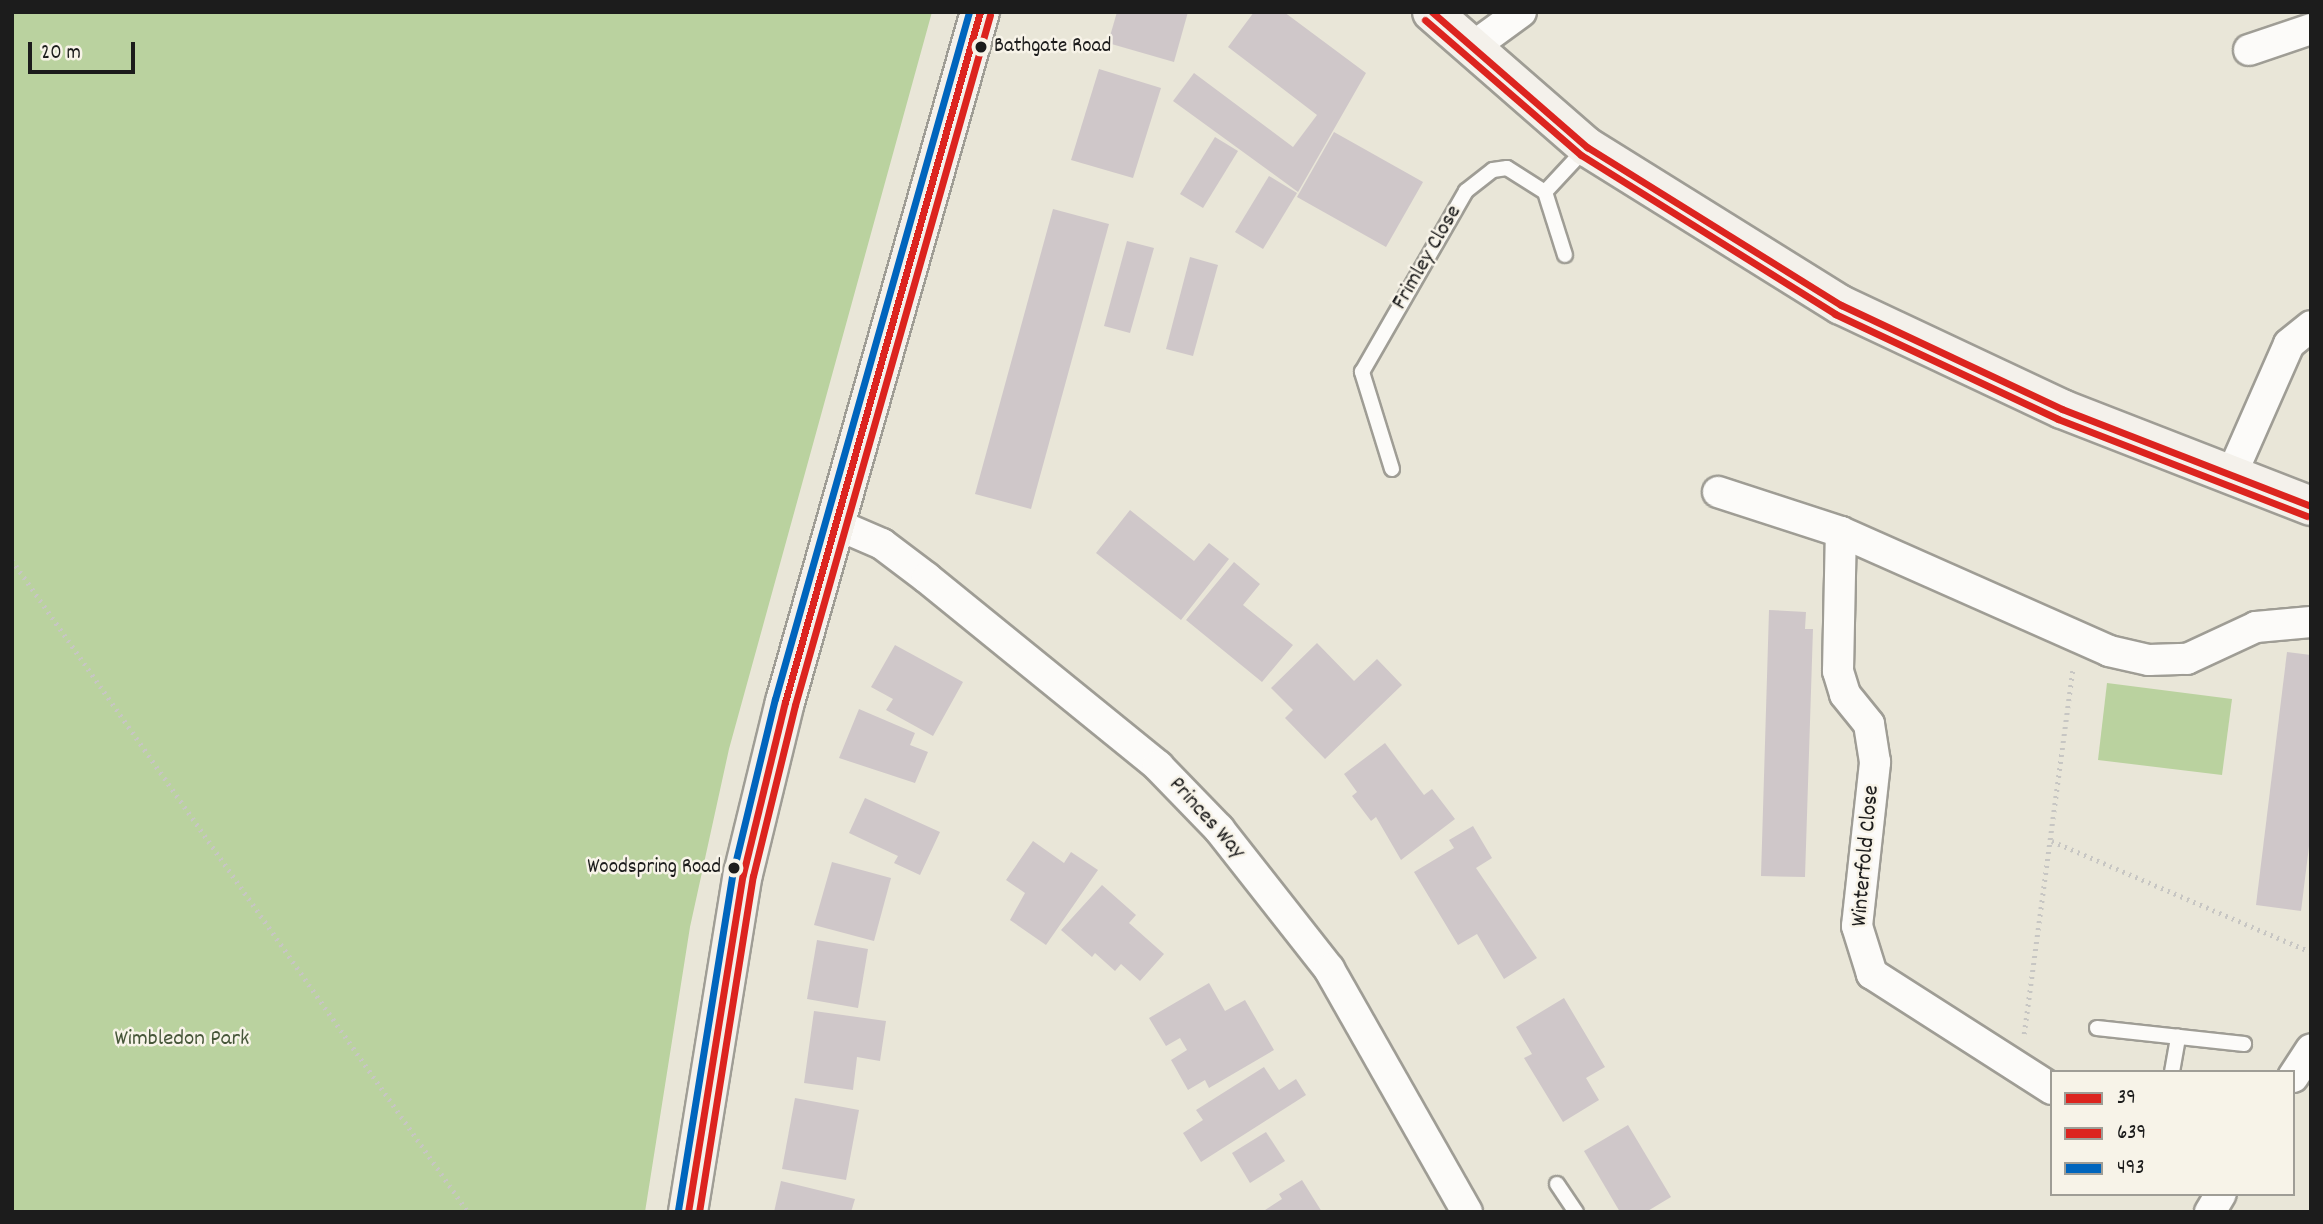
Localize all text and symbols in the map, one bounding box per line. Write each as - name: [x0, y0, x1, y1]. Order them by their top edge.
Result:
- scale bar: [32, 28, 138, 72]
- place label: Bathgate Road: [994, 34, 1111, 60]
- text: 20 m: [41, 39, 81, 69]
- marker: Bathgate Road: [974, 40, 988, 54]
- street label: Frimley Close: [1387, 201, 1469, 315]
- street label: Princes Way: [1162, 772, 1250, 866]
- street label: Winterfold Close: [1847, 784, 1887, 928]
- place label: Woodspring Road: [587, 855, 721, 881]
- marker: Woodspring Road: [727, 861, 741, 875]
- park label: Wimbledon Park: [115, 1026, 249, 1054]
- legend: [2050, 1070, 2295, 1196]
- text: 39: [2117, 1084, 2136, 1114]
- text: 639: [2117, 1119, 2146, 1149]
- text: 493: [2117, 1154, 2145, 1184]

